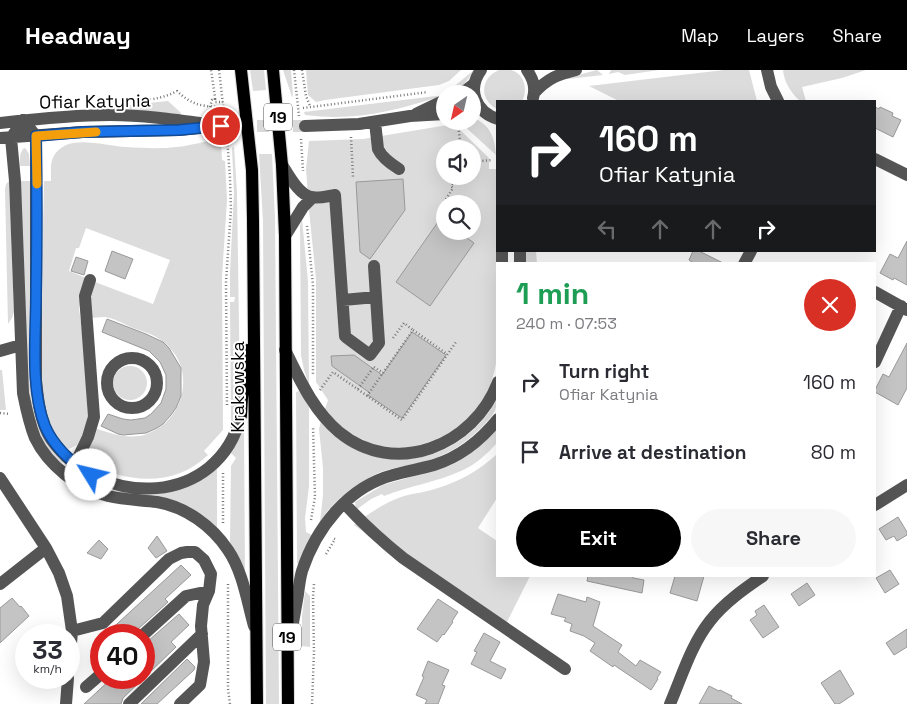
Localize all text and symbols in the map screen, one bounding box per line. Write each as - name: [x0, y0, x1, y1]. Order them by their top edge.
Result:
- text: Headway: [25, 20, 131, 51]
- text: Map: [681, 24, 719, 47]
- text: Layers: [747, 24, 804, 47]
- text: Share: [832, 24, 882, 47]
- north arrow: [436, 85, 481, 130]
- map controls: [436, 85, 481, 240]
- street label: Ofiar Katynia: [39, 89, 151, 113]
- road number: 19: [264, 104, 292, 131]
- pin: [200, 105, 242, 147]
- icon: arrive: [207, 112, 235, 140]
- text: 160 m: [599, 117, 698, 161]
- icon: right: [516, 120, 581, 185]
- button: sound: [436, 140, 481, 185]
- text: Ofiar Katynia: [599, 160, 735, 188]
- button: search: [436, 195, 481, 240]
- icon: left: [593, 215, 621, 243]
- icon: ahead: [646, 215, 674, 243]
- icon: ahead: [699, 215, 727, 243]
- icon: right: [752, 215, 780, 243]
- text: 1 min: [516, 274, 589, 313]
- button: close: [804, 279, 856, 331]
- text: 240 m · 07:53: [516, 313, 617, 334]
- street label: Krakowska: [226, 341, 249, 433]
- text: Turn right: [559, 359, 649, 384]
- icon: right: [516, 368, 544, 396]
- text: 160 m: [803, 370, 856, 395]
- text: Ofiar Katynia: [559, 384, 658, 405]
- icon: arrive: [516, 438, 544, 466]
- text: Arrive at destination: [559, 440, 747, 465]
- text: 80 m: [811, 440, 856, 465]
- position arrow: [64, 448, 116, 500]
- button: Exit: [516, 509, 681, 567]
- button: Share: [691, 509, 856, 567]
- speed limit sign: 40: [90, 624, 155, 689]
- road number: 19: [273, 624, 301, 650]
- text: 33: [32, 634, 63, 666]
- text: km/h: [33, 661, 62, 677]

